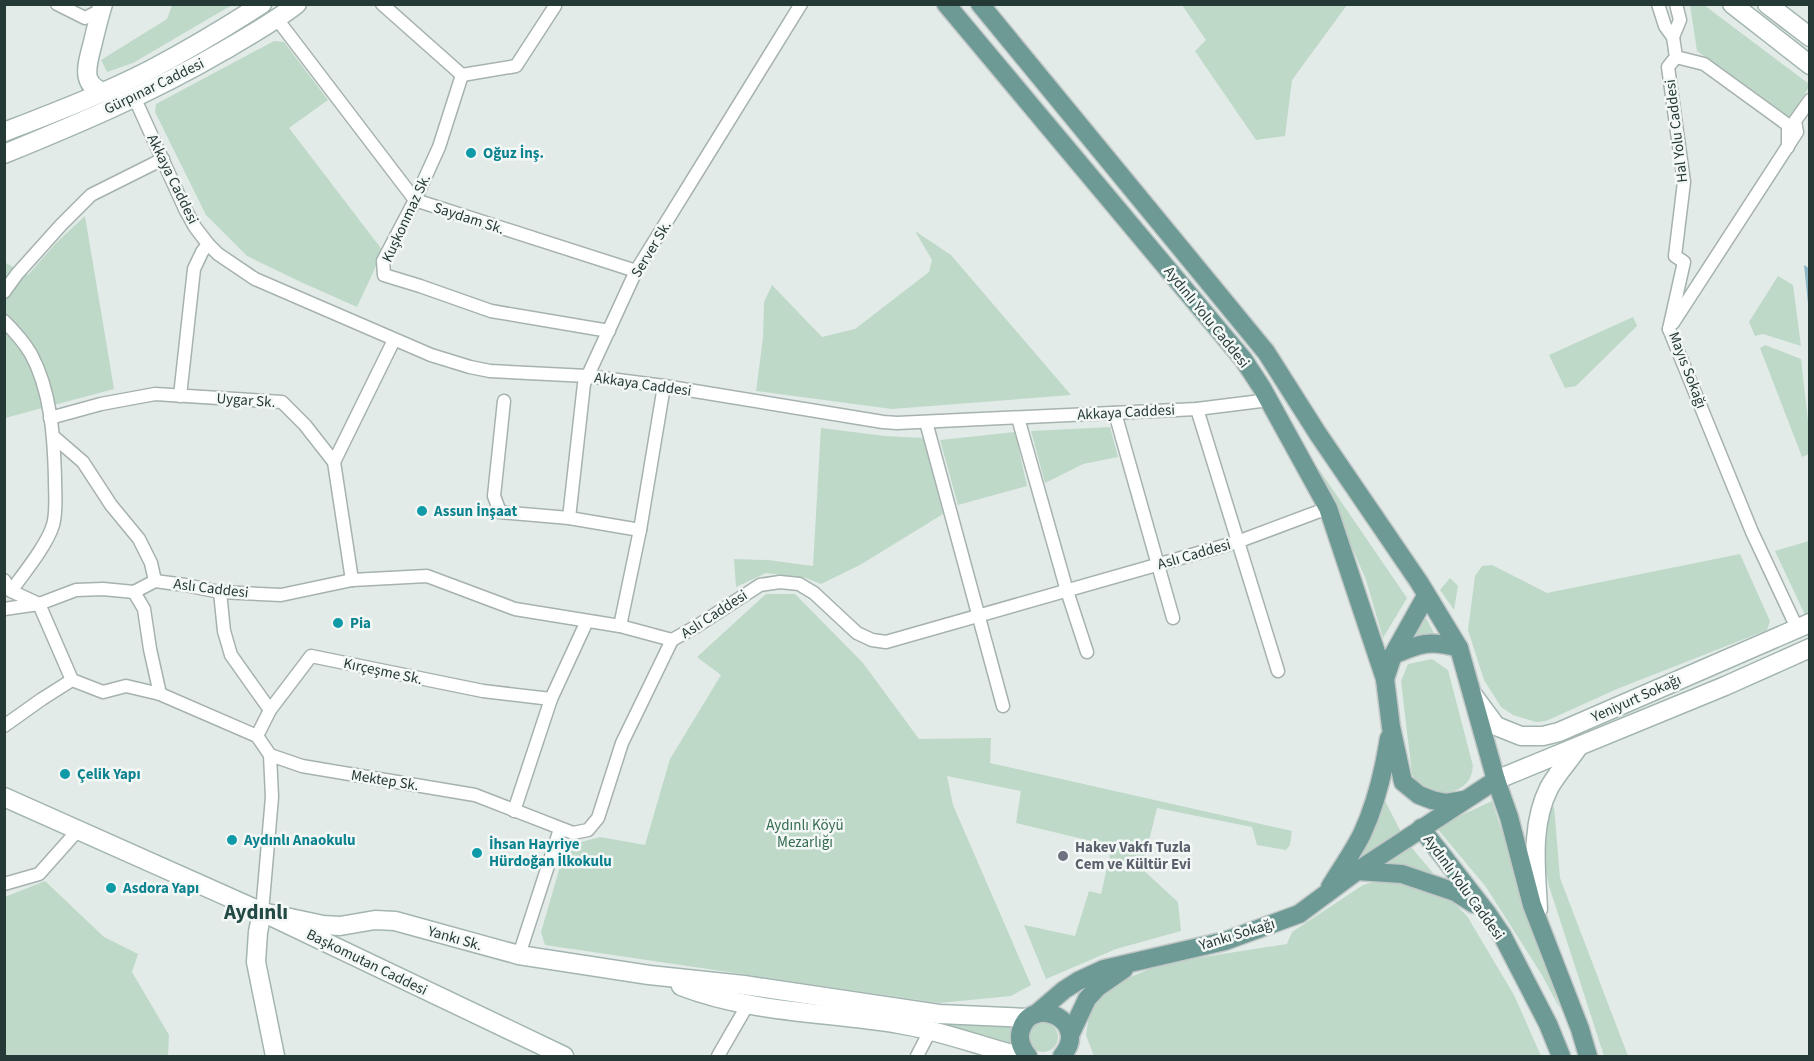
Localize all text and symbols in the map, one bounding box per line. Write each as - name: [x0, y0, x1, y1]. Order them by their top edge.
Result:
- street label: Gürpınar Caddesi: [101, 53, 208, 120]
- street label: Hal Yolu Caddesi: [1660, 78, 1693, 184]
- street label: Akkaya Caddesi: [142, 131, 203, 228]
- place label: Oğuz İnş.: [483, 143, 544, 164]
- marker: Oğuz İnş.: [464, 146, 478, 160]
- street label: Kuşkonmaz Sk.: [377, 171, 436, 266]
- street label: Saydam Sk.: [431, 197, 507, 240]
- street label: Server Sk.: [626, 217, 677, 282]
- street label: Aydınlı Yolu Caddesi: [1159, 262, 1254, 373]
- street label: Mayıs Sokağı: [1663, 329, 1712, 412]
- street label: Akkaya Caddesi: [593, 367, 693, 402]
- street label: Uygar Sk.: [216, 388, 276, 413]
- street label: Akkaya Caddesi: [1077, 399, 1175, 426]
- place label: Assun İnşaat: [433, 501, 517, 522]
- marker: Assun İnşaat: [415, 504, 429, 518]
- street label: Aslı Caddesi: [1155, 534, 1233, 575]
- street label: Aslı Caddesi: [172, 573, 250, 604]
- street label: Aslı Caddesi: [677, 585, 752, 644]
- place label: Pia: [350, 613, 371, 634]
- marker: Pia: [331, 616, 345, 630]
- street label: Kırçeşme Sk.: [342, 653, 424, 690]
- street label: Yeniyurt Sokağı: [1587, 669, 1685, 728]
- place label: Çelik Yapı: [77, 764, 141, 785]
- street label: Mektep Sk.: [349, 765, 420, 796]
- marker: Çelik Yapı: [58, 767, 72, 781]
- park label: Aydınlı Köyü Mezarlığı: [766, 815, 844, 853]
- place label: Aydınlı Anaokulu: [243, 830, 356, 851]
- street label: Aydınlı Yolu Caddesi: [1418, 830, 1509, 944]
- marker: Aydınlı Anaokulu: [225, 833, 239, 847]
- place label: İhsan Hayriye Hürdoğan İlkokulu: [489, 834, 612, 872]
- place label: Hakev Vakfı Tuzla Cem ve Kültür Evi: [1075, 837, 1191, 875]
- marker: İhsan Hayriye Hürdoğan İlkokulu: [470, 846, 484, 860]
- marker: Hakev Vakfı Tuzla Cem ve Kültür Evi: [1056, 849, 1070, 863]
- place label: Asdora Yapı: [122, 878, 199, 899]
- marker: Asdora Yapı: [104, 881, 118, 895]
- district label: Aydınlı: [223, 897, 288, 927]
- street label: Yankı Sokağı: [1196, 913, 1278, 956]
- street label: Yankı Sk.: [424, 920, 484, 956]
- street label: Başkomutan Caddesi: [303, 924, 431, 1001]

